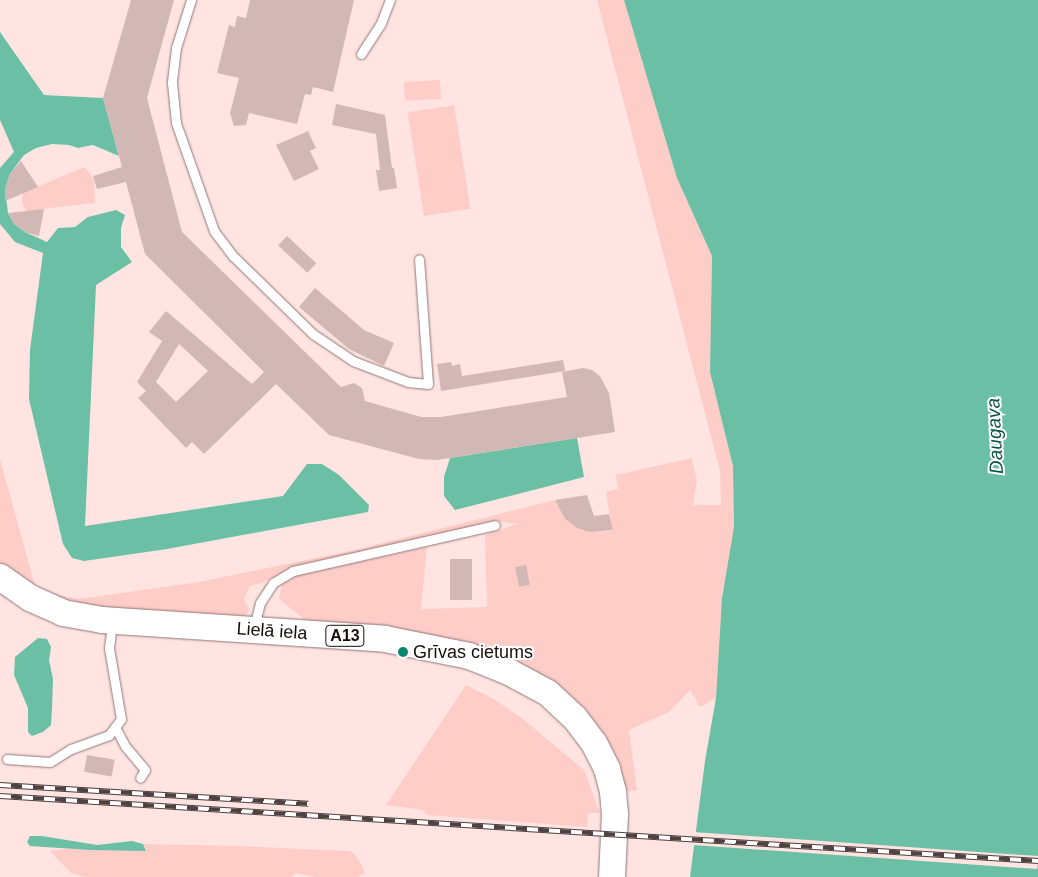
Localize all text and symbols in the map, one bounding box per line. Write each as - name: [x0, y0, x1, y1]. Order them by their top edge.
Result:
- water label: Daugava: [982, 397, 1008, 475]
- street label: Lielā iela: [236, 618, 308, 644]
- road number: A13: [325, 622, 365, 650]
- place label: Grīvas cietums: [413, 641, 533, 663]
- marker: Grīvas cietums: [397, 646, 409, 658]

